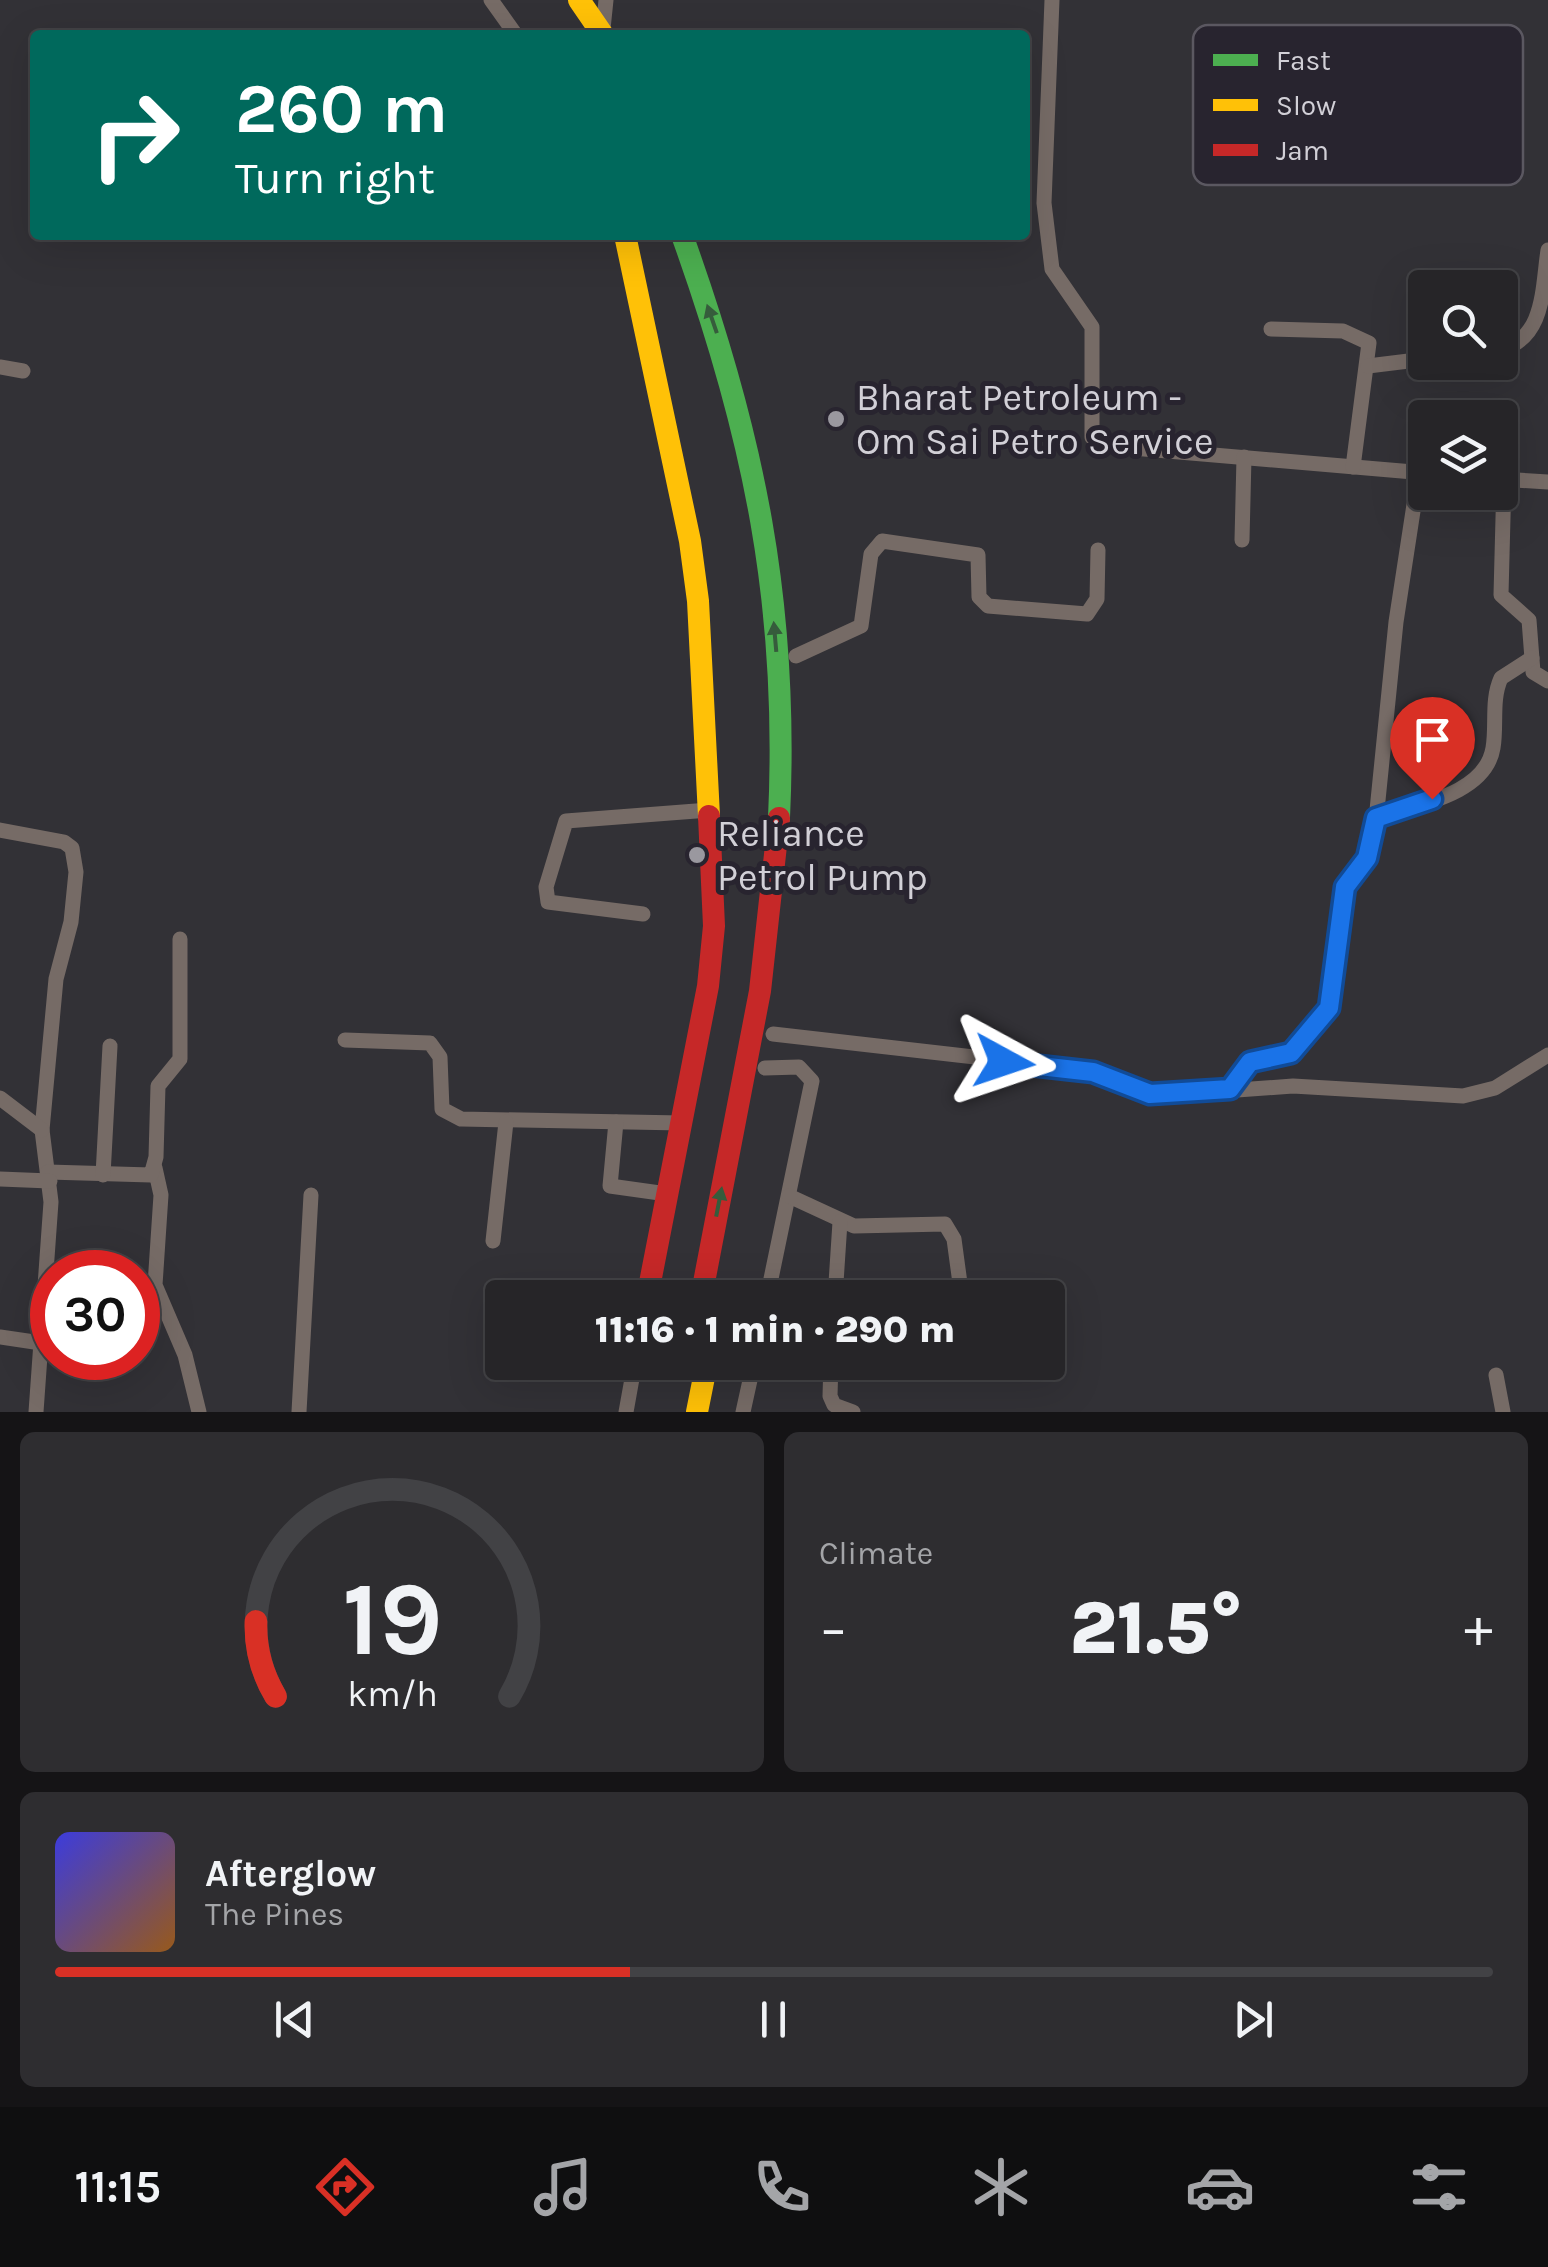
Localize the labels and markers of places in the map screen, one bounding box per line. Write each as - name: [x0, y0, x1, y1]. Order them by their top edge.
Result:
- place label: Bharat Petroleum - Om Sai Petro Service: [856, 375, 1213, 464]
- marker: Bharat Petroleum - Om Sai Petro Service: [825, 408, 847, 430]
- pin: [1390, 697, 1475, 800]
- place label: Reliance Petrol Pump: [717, 811, 928, 900]
- marker: Reliance Petrol Pump: [686, 844, 708, 866]

